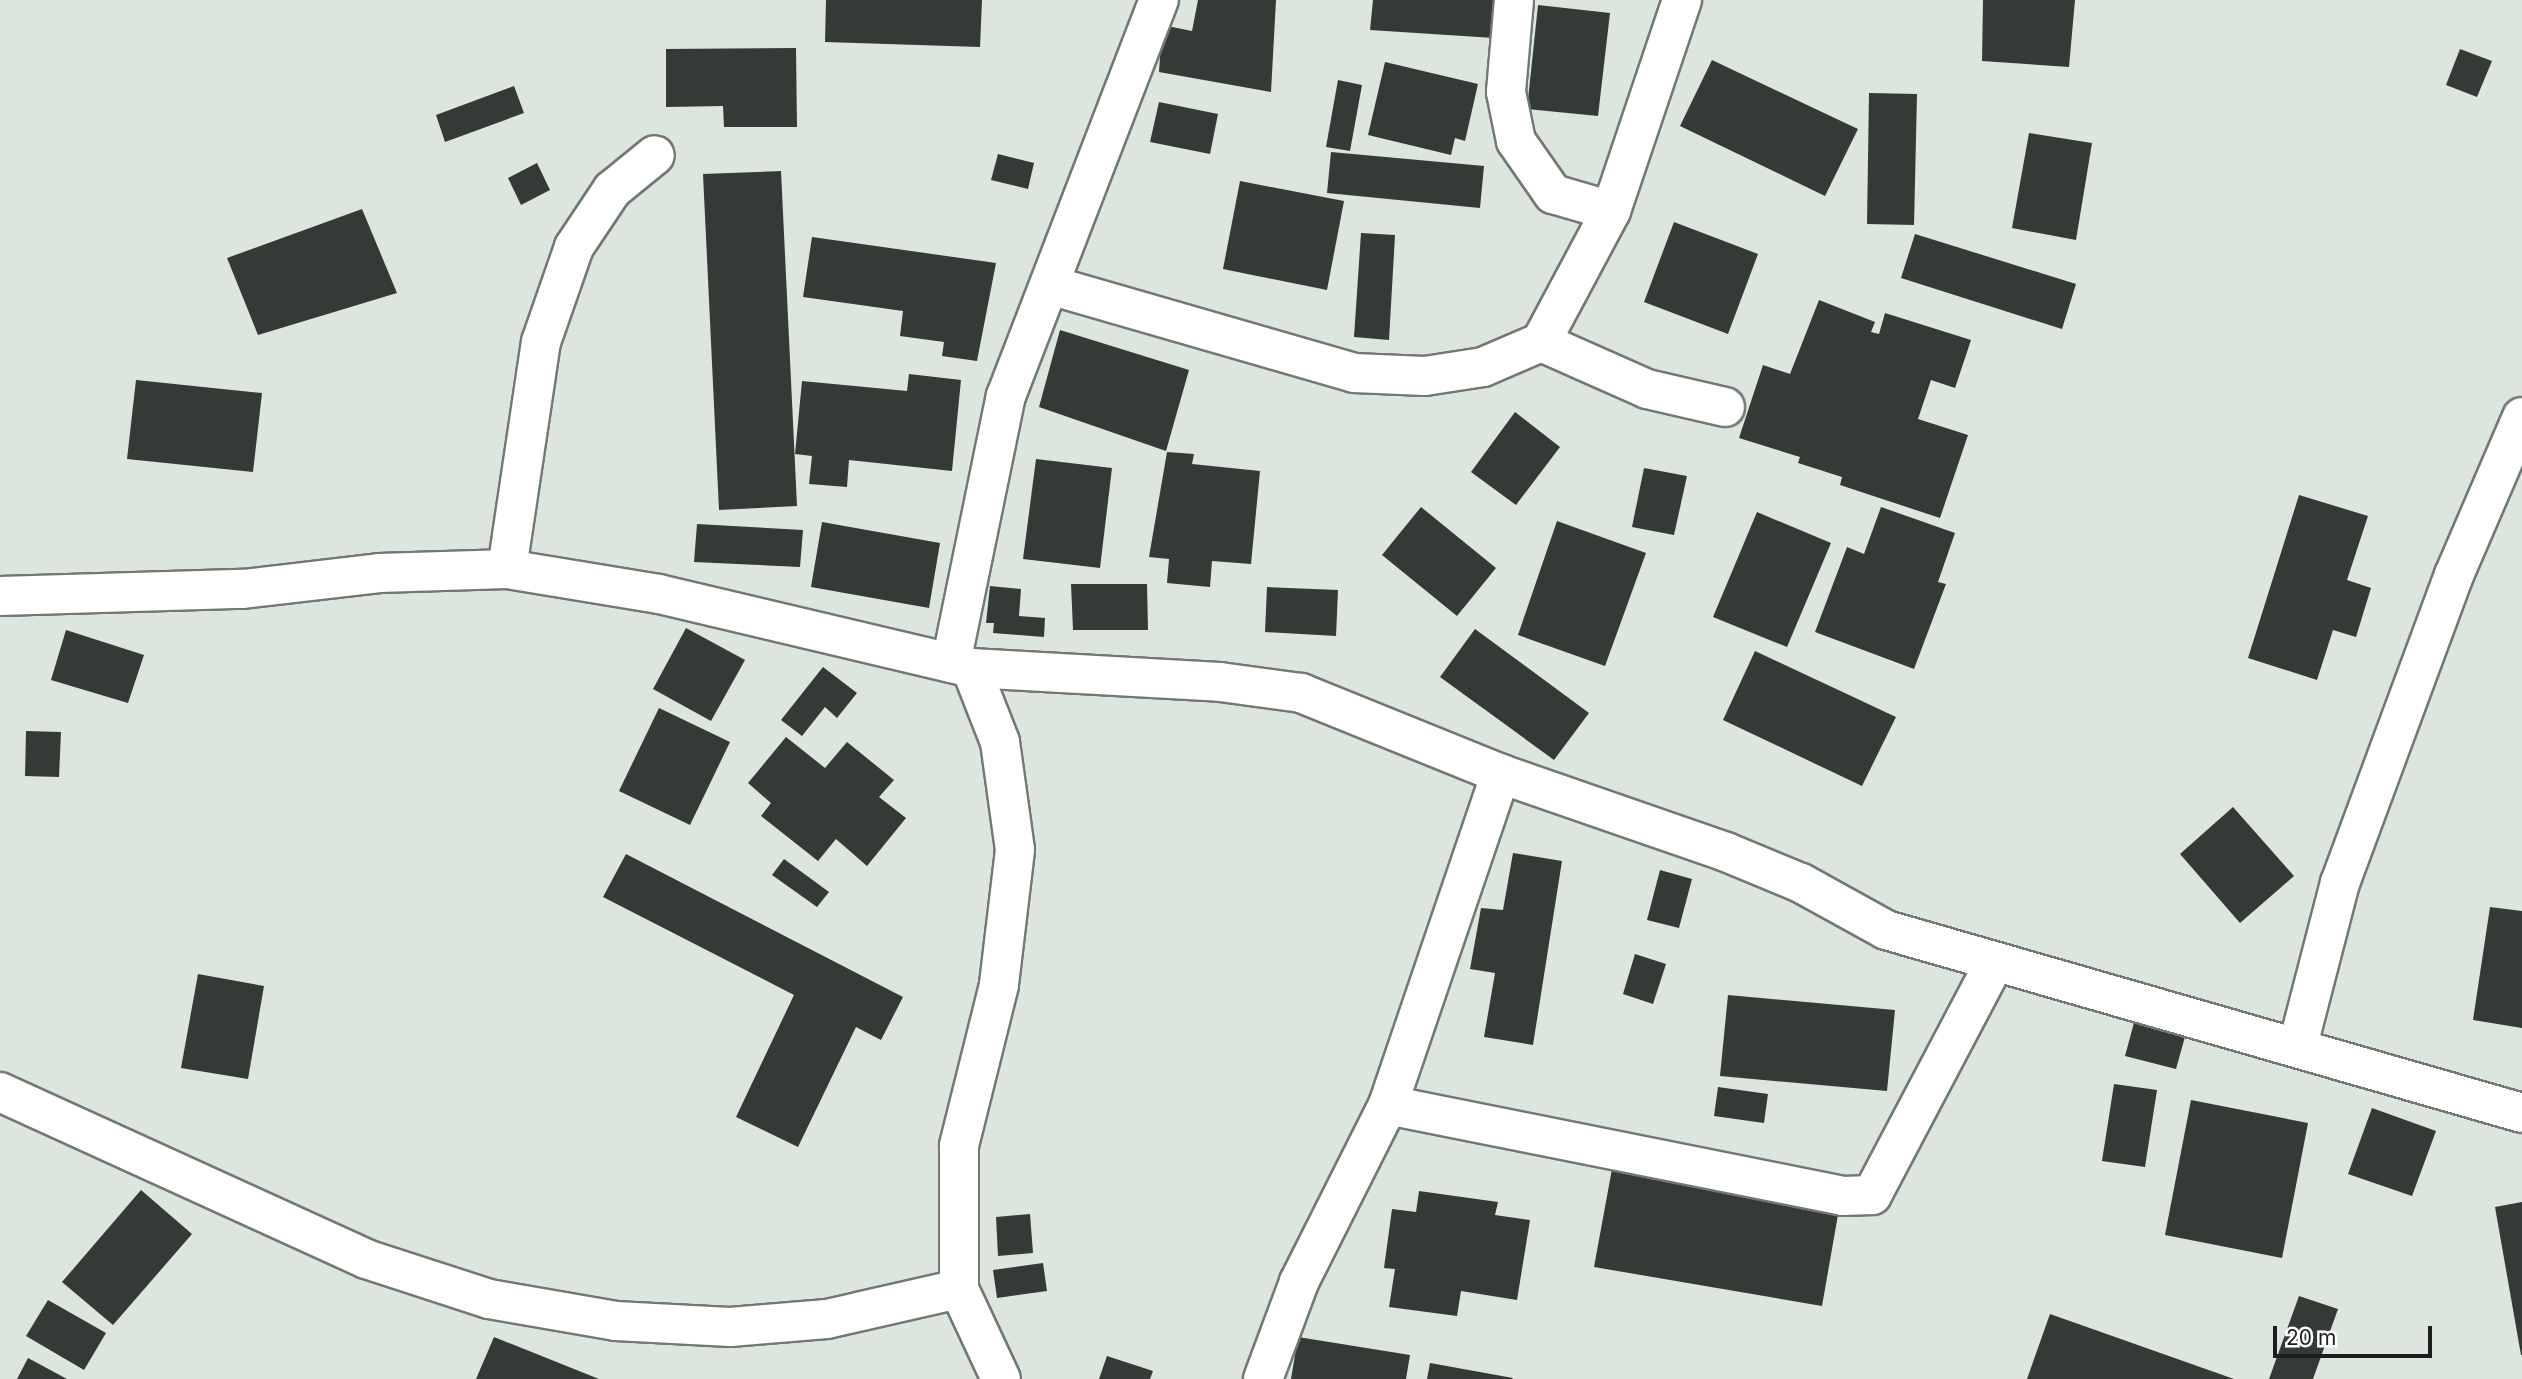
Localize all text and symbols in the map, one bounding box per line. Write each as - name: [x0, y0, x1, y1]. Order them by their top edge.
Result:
- scale bar: [2277, 1312, 2436, 1356]
- text: 20 m: [2286, 1325, 2336, 1350]

